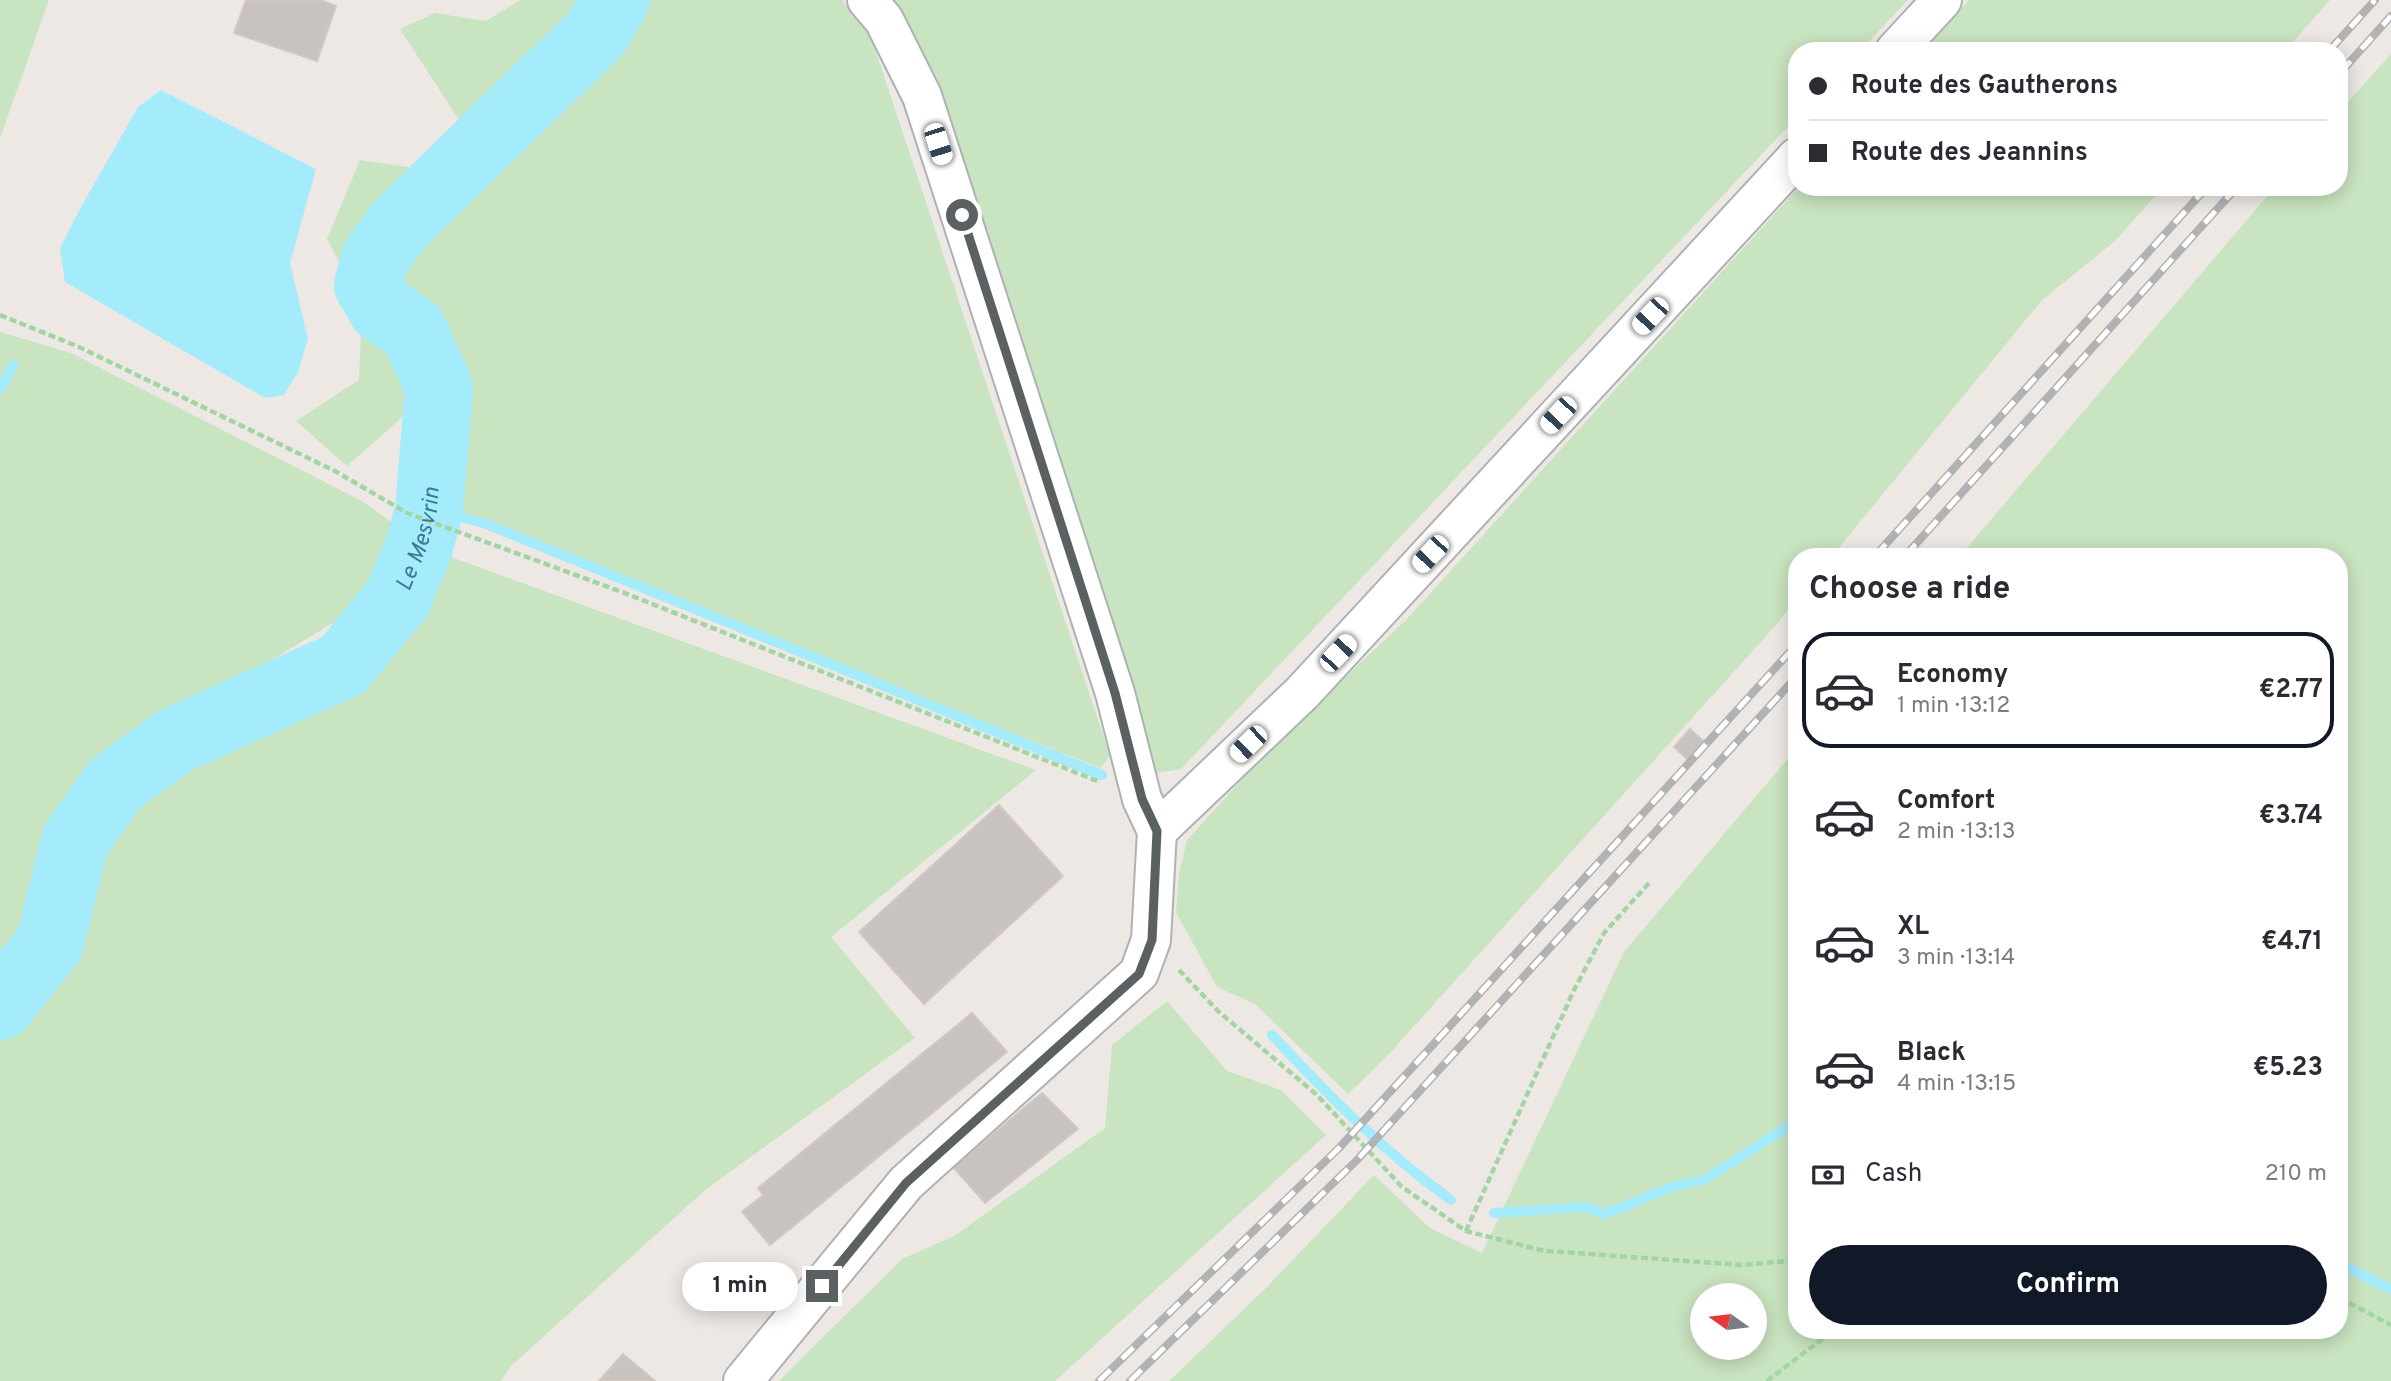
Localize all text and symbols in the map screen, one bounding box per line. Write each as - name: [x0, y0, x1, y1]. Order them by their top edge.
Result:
- text: Route des Gautherons: [1851, 70, 2118, 103]
- car: [922, 121, 955, 167]
- text: Route des Jeannins: [1851, 137, 2088, 170]
- route start: [946, 199, 978, 231]
- car: [1628, 293, 1673, 339]
- car: [1536, 392, 1581, 438]
- water label: Le Mesvrin: [391, 486, 448, 596]
- car: [1408, 531, 1453, 577]
- text: Choose a ride: [1809, 570, 2010, 610]
- car: [1316, 630, 1361, 676]
- icon: car: [1813, 659, 1876, 722]
- text: Economy: [1897, 659, 2008, 692]
- text: €2.77: [2259, 674, 2323, 707]
- text: 1 min · 13:12: [1897, 692, 2010, 721]
- car: [1226, 722, 1271, 766]
- icon: car: [1813, 785, 1876, 848]
- text: Comfort: [1897, 785, 1995, 818]
- text: €3.74: [2259, 800, 2323, 833]
- text: 2 min · 13:13: [1897, 818, 2016, 847]
- icon: car: [1813, 911, 1876, 974]
- text: XL: [1897, 911, 1929, 944]
- text: €4.71: [2261, 926, 2323, 959]
- text: 3 min · 13:14: [1897, 944, 2015, 973]
- icon: car: [1813, 1037, 1876, 1100]
- text: Black: [1897, 1037, 1966, 1070]
- text: €5.23: [2253, 1052, 2323, 1085]
- text: 4 min · 13:15: [1897, 1070, 2016, 1099]
- icon: cash: [1809, 1156, 1847, 1194]
- text: Cash: [1865, 1158, 1922, 1191]
- text: 210 m: [2265, 1160, 2327, 1189]
- button: Confirm: [1809, 1245, 2327, 1325]
- callout: 1 min: [682, 1262, 798, 1310]
- route end: [806, 1270, 838, 1302]
- text: 1 min: [712, 1272, 768, 1301]
- north arrow: [1690, 1283, 1768, 1360]
- map controls: [1690, 1283, 1767, 1360]

